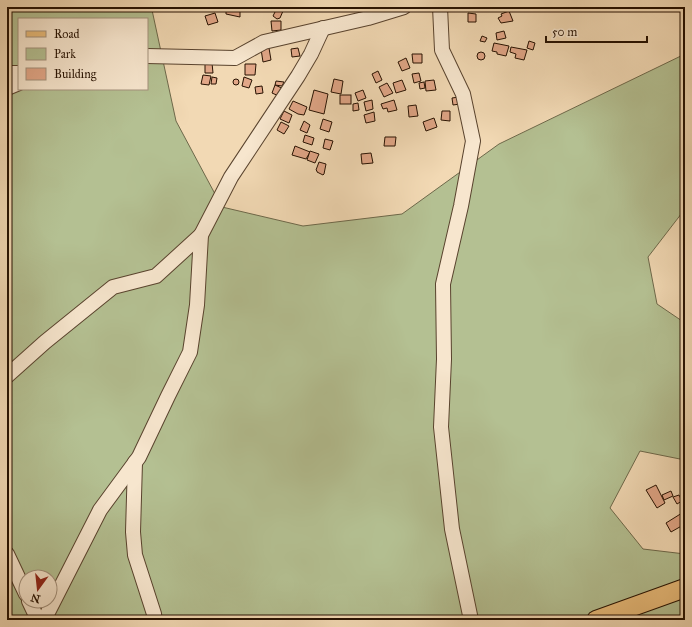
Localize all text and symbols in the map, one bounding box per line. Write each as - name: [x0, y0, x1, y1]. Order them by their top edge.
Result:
- legend: [18, 18, 148, 90]
- scale bar: [546, 18, 647, 44]
- text: 50 m: [552, 25, 577, 39]
- text: Road: [54, 27, 80, 41]
- text: Park: [54, 47, 76, 61]
- text: Building: [54, 67, 97, 82]
- north arrow: [18, 569, 58, 609]
- text: N: [29, 591, 42, 606]

